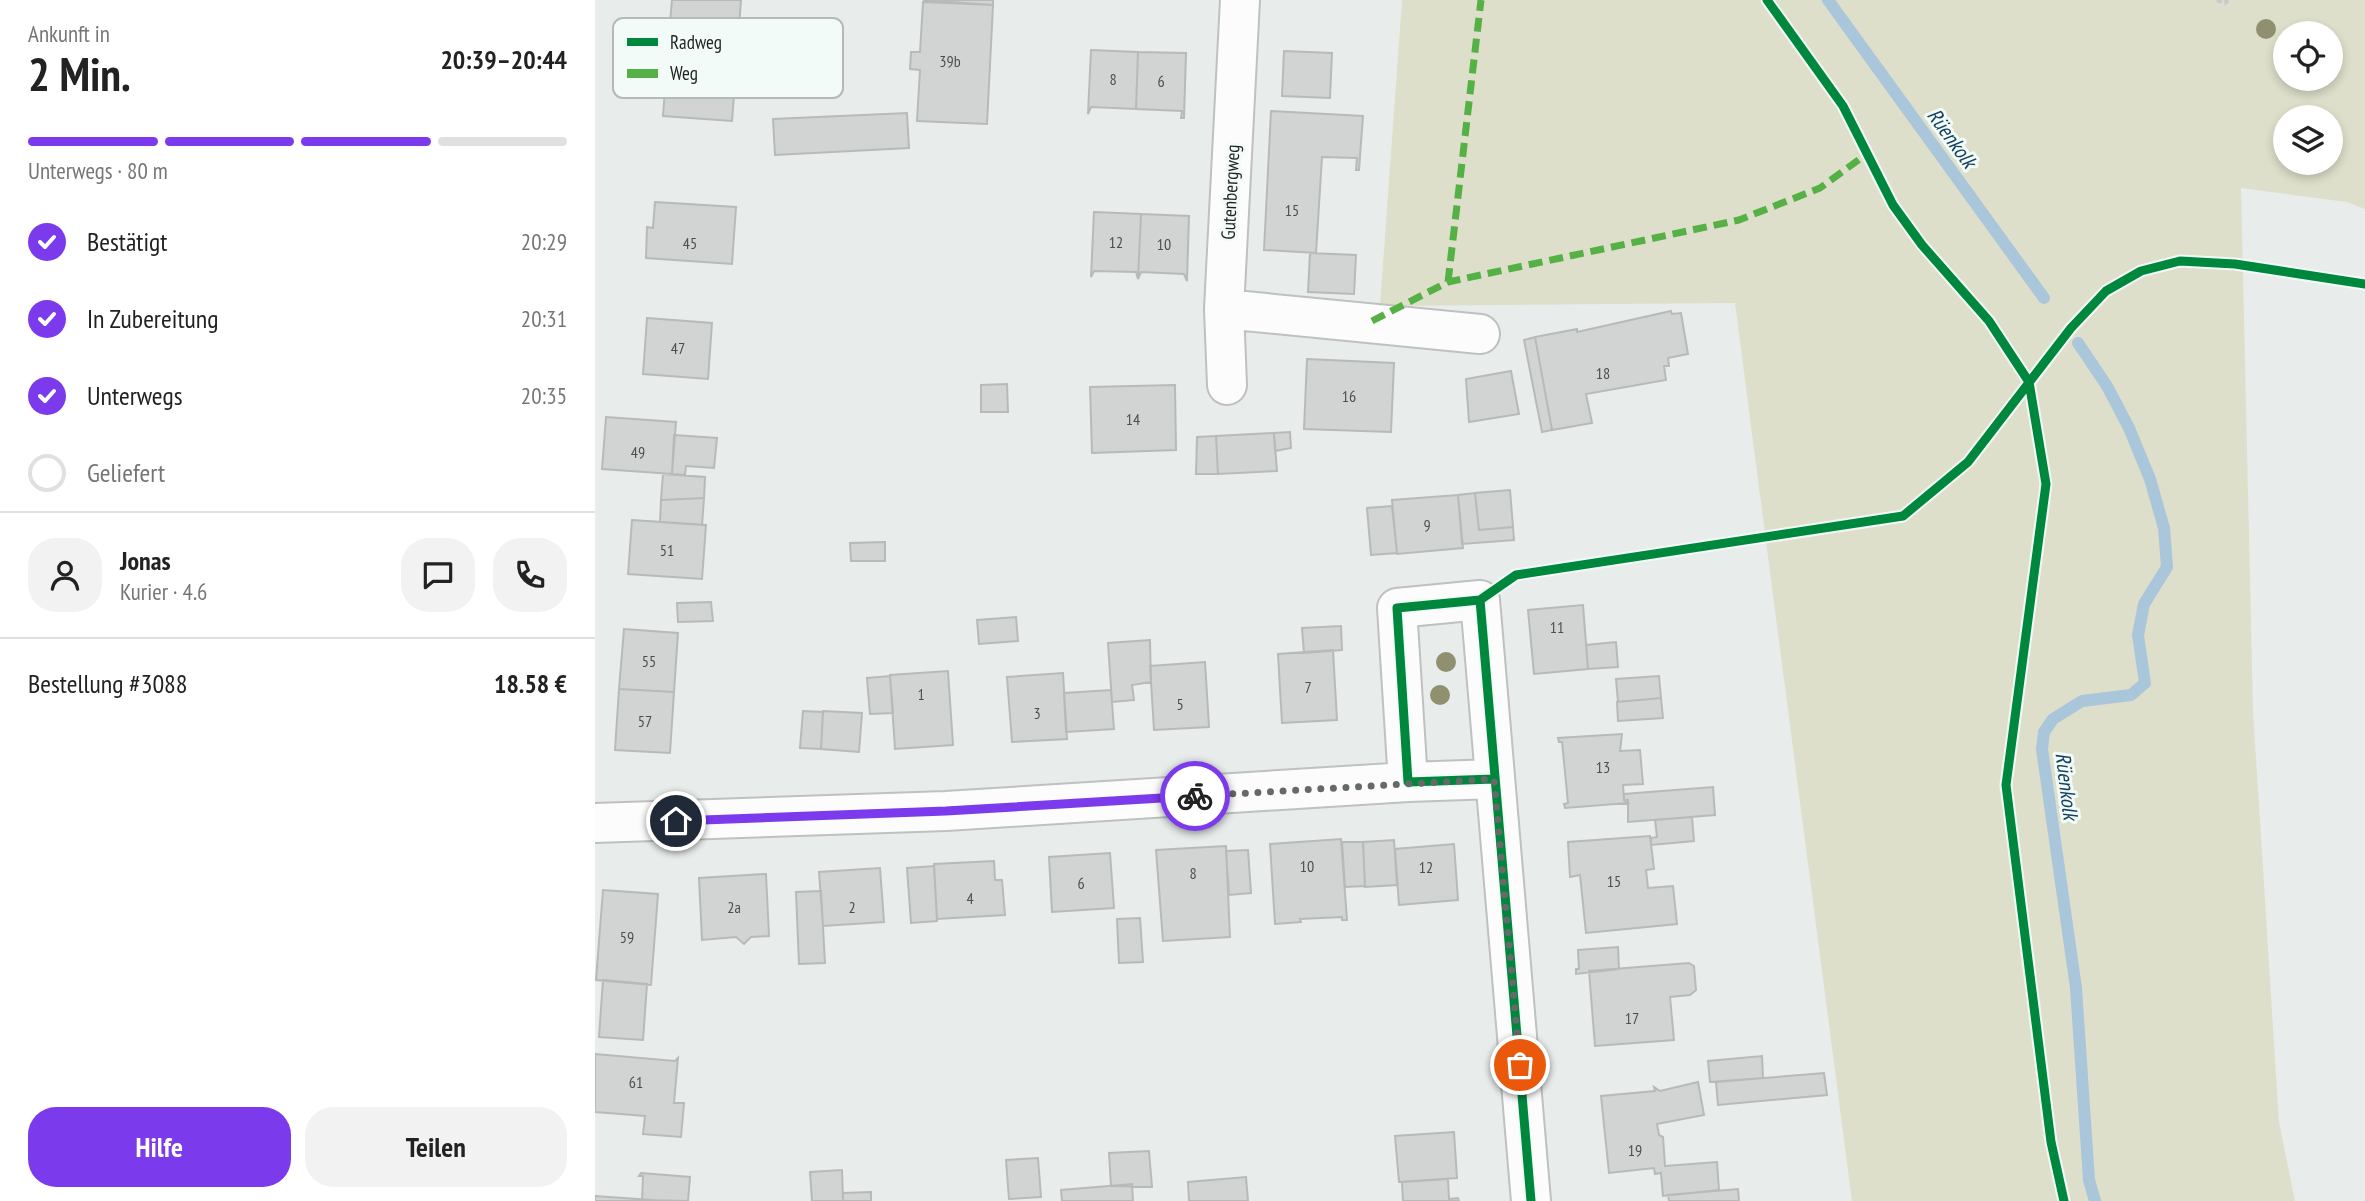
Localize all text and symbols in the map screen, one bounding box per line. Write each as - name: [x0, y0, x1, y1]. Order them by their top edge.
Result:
- legend: [613, 18, 843, 98]
- text: Ankunft in: [28, 19, 110, 48]
- map controls: [2273, 21, 2343, 175]
- button: locate: [2273, 21, 2343, 91]
- text: Radweg: [670, 30, 722, 54]
- text: 20:39–20:44: [440, 43, 567, 76]
- text: 2 Min.: [28, 44, 131, 104]
- house number: 39b: [939, 51, 961, 71]
- text: Weg: [670, 61, 698, 85]
- house number: 8: [1109, 69, 1117, 89]
- house number: 6: [1157, 71, 1165, 91]
- water label: Rüenkolk: [1921, 103, 1984, 175]
- button: layers: [2273, 105, 2343, 175]
- street label: Gutenbergweg: [1216, 144, 1244, 240]
- text: Unterwegs · 80 m: [28, 156, 168, 185]
- house number: 15: [1285, 200, 1299, 220]
- icon: check: [28, 223, 66, 261]
- text: Bestätigt: [87, 225, 168, 258]
- text: 20:29: [521, 227, 567, 256]
- house number: 12: [1109, 232, 1123, 252]
- house number: 45: [683, 233, 697, 253]
- house number: 10: [1157, 234, 1171, 254]
- icon: check: [28, 300, 66, 338]
- text: In Zubereitung: [87, 302, 218, 335]
- text: 20:31: [521, 304, 567, 333]
- house number: 47: [671, 338, 685, 358]
- house number: 18: [1596, 363, 1610, 383]
- icon: check: [28, 377, 66, 415]
- text: Unterwegs: [87, 379, 182, 412]
- text: 20:35: [521, 381, 567, 410]
- house number: 16: [1342, 386, 1356, 406]
- house number: 14: [1126, 409, 1140, 429]
- house number: 49: [631, 442, 645, 462]
- text: Geliefert: [87, 456, 165, 489]
- house number: 9: [1423, 515, 1431, 535]
- button: person: [28, 538, 102, 612]
- button: chat: [401, 538, 475, 612]
- button: phone: [493, 538, 567, 612]
- house number: 51: [660, 540, 674, 560]
- text: Jonas: [120, 544, 171, 577]
- text: Kurier · 4.6: [120, 577, 207, 606]
- house number: 11: [1550, 617, 1564, 637]
- house number: 55: [642, 651, 656, 671]
- text: Bestellung #3088: [28, 667, 188, 700]
- text: 18.58 €: [494, 667, 567, 700]
- house number: 7: [1304, 677, 1312, 697]
- house number: 1: [917, 684, 925, 704]
- house number: 5: [1176, 694, 1184, 714]
- house number: 3: [1033, 703, 1041, 723]
- house number: 57: [638, 711, 652, 731]
- water label: Rüenkolk: [2050, 751, 2085, 824]
- house number: 13: [1596, 757, 1610, 777]
- courier: [1160, 761, 1230, 831]
- icon: bike: [1176, 777, 1214, 815]
- pin: [646, 791, 706, 851]
- icon: home: [657, 802, 695, 840]
- house number: 10: [1300, 856, 1314, 876]
- house number: 12: [1419, 857, 1433, 877]
- house number: 8: [1189, 863, 1197, 883]
- house number: 15: [1607, 871, 1621, 891]
- house number: 6: [1077, 873, 1085, 893]
- house number: 4: [966, 888, 974, 908]
- house number: 2a: [727, 897, 741, 917]
- house number: 2: [848, 897, 856, 917]
- house number: 59: [620, 927, 634, 947]
- house number: 17: [1625, 1008, 1639, 1028]
- pin: [1490, 1035, 1550, 1095]
- icon: bag: [1501, 1046, 1539, 1084]
- house number: 61: [629, 1072, 643, 1092]
- button: Hilfe: [28, 1107, 291, 1187]
- button: Teilen: [305, 1107, 567, 1187]
- house number: 19: [1628, 1140, 1642, 1160]

